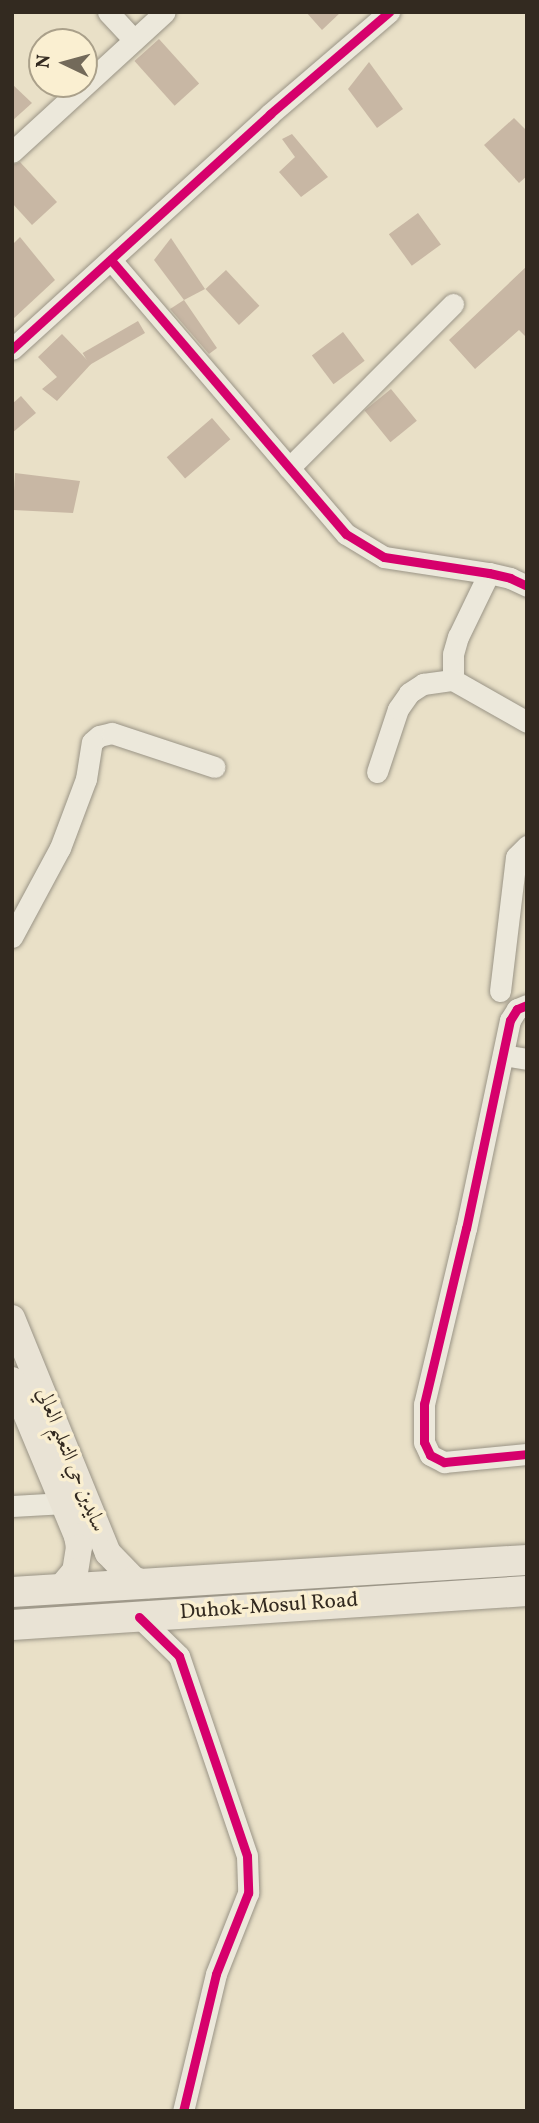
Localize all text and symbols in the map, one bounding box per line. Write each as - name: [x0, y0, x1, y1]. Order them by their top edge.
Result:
- north arrow: [28, 28, 98, 98]
- text: N: [31, 53, 58, 69]
- street label: سايدين حي التعليم العالي: [30, 1384, 110, 1536]
- street label: Duhok-Mosul Road: [179, 1588, 359, 1626]

